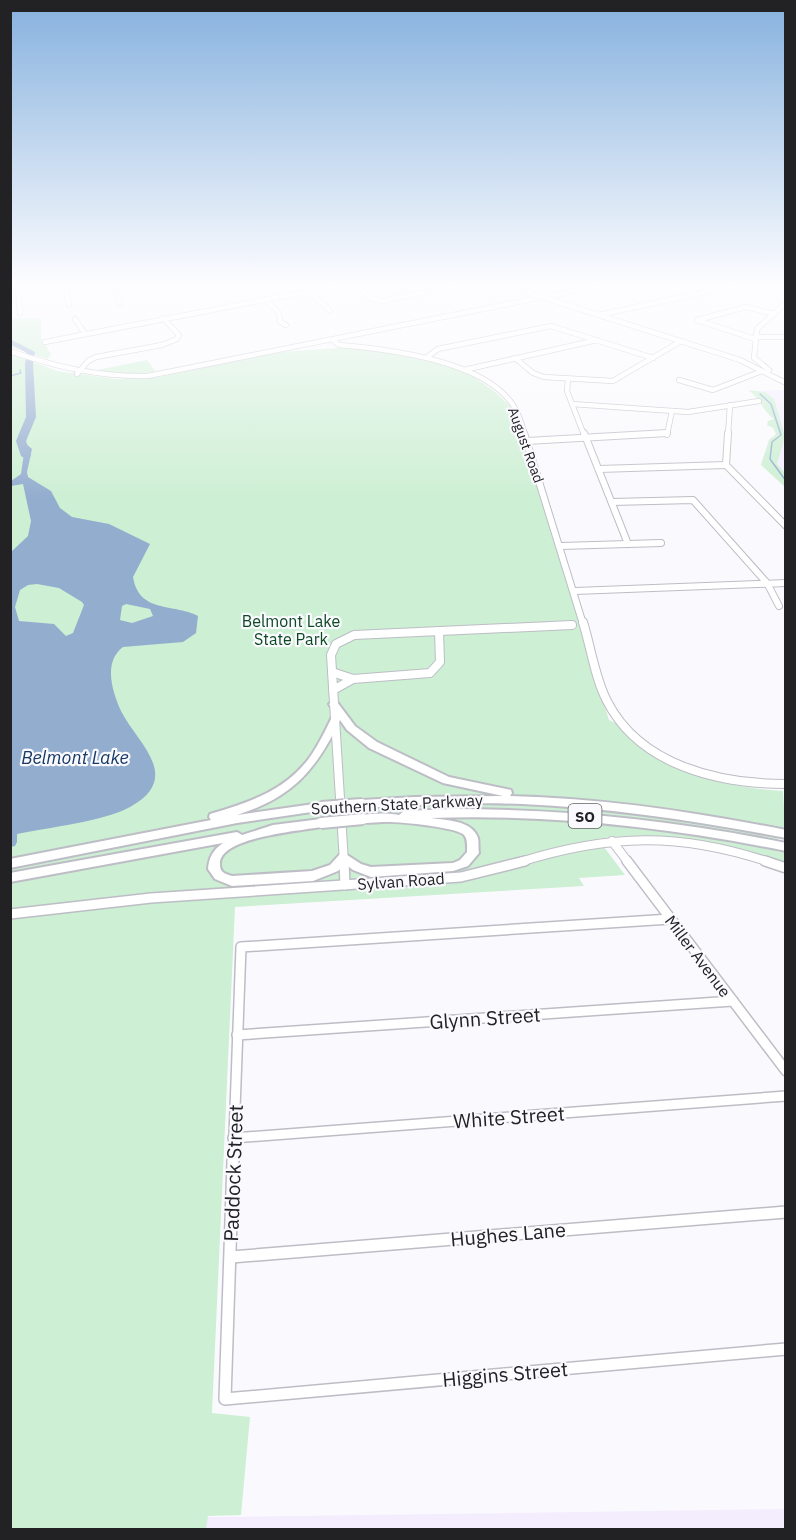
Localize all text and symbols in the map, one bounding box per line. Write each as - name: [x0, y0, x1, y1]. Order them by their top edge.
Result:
- street label: August Road: [504, 405, 548, 485]
- park label: Belmont Lake State Park: [242, 611, 340, 649]
- water label: Belmont Lake: [21, 746, 129, 769]
- street label: Southern State Parkway: [311, 790, 483, 818]
- road number: SO: [568, 804, 602, 828]
- street label: Sylvan Road: [357, 868, 445, 894]
- street label: Miller Avenue: [661, 911, 735, 1001]
- street label: Glynn Street: [428, 1001, 542, 1035]
- street label: White Street: [452, 1100, 566, 1134]
- street label: Paddock Street: [217, 1104, 249, 1242]
- street label: Hughes Lane: [449, 1216, 567, 1252]
- street label: Higgins Street: [441, 1355, 569, 1393]

